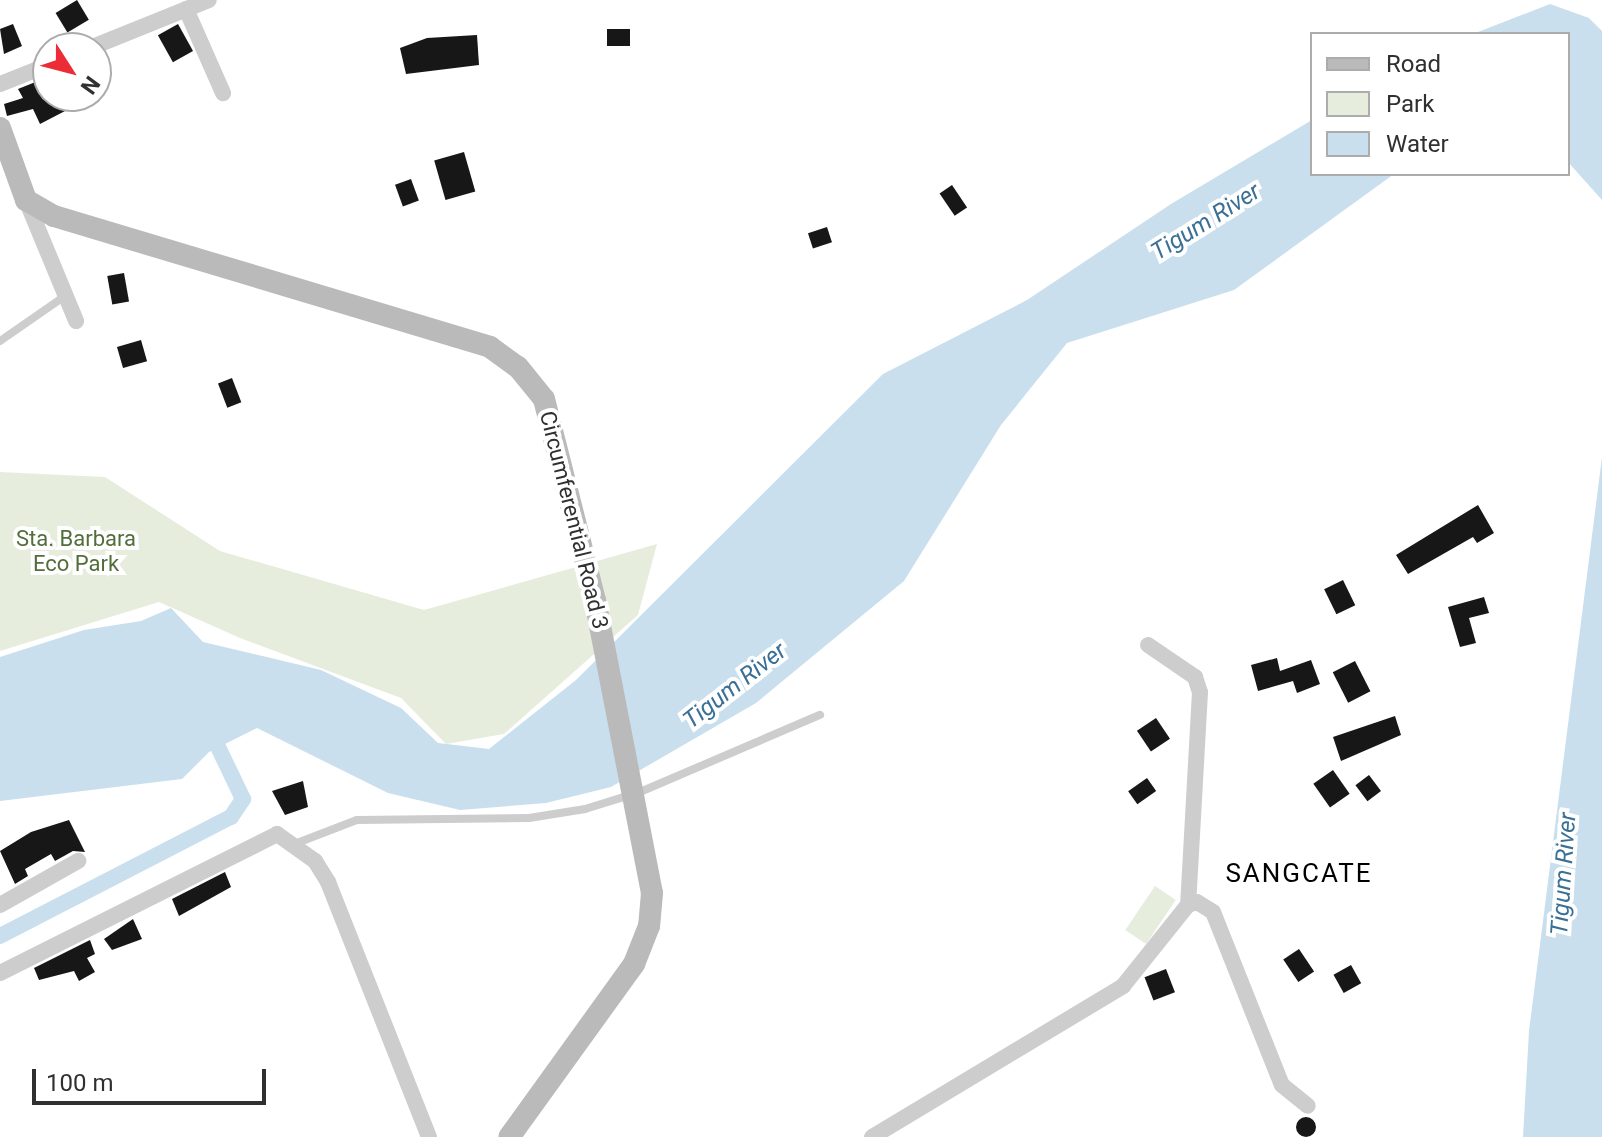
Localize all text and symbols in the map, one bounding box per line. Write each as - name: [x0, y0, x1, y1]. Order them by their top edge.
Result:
- north arrow: [32, 32, 112, 112]
- legend: [1310, 32, 1570, 176]
- text: Road: [1386, 50, 1441, 78]
- text: N: [76, 72, 105, 99]
- text: Park: [1386, 90, 1434, 118]
- text: Water: [1386, 130, 1449, 158]
- water label: Tigum River: [1146, 177, 1266, 267]
- street label: Circumferential Road 3: [534, 408, 614, 632]
- park label: Sta. Barbara Eco Park: [16, 525, 136, 576]
- water label: Tigum River: [678, 637, 792, 735]
- water label: Tigum River: [1545, 812, 1583, 936]
- district label: SANGCATE: [1225, 858, 1373, 890]
- scale bar: [36, 1053, 270, 1103]
- text: 100 m: [46, 1069, 113, 1097]

